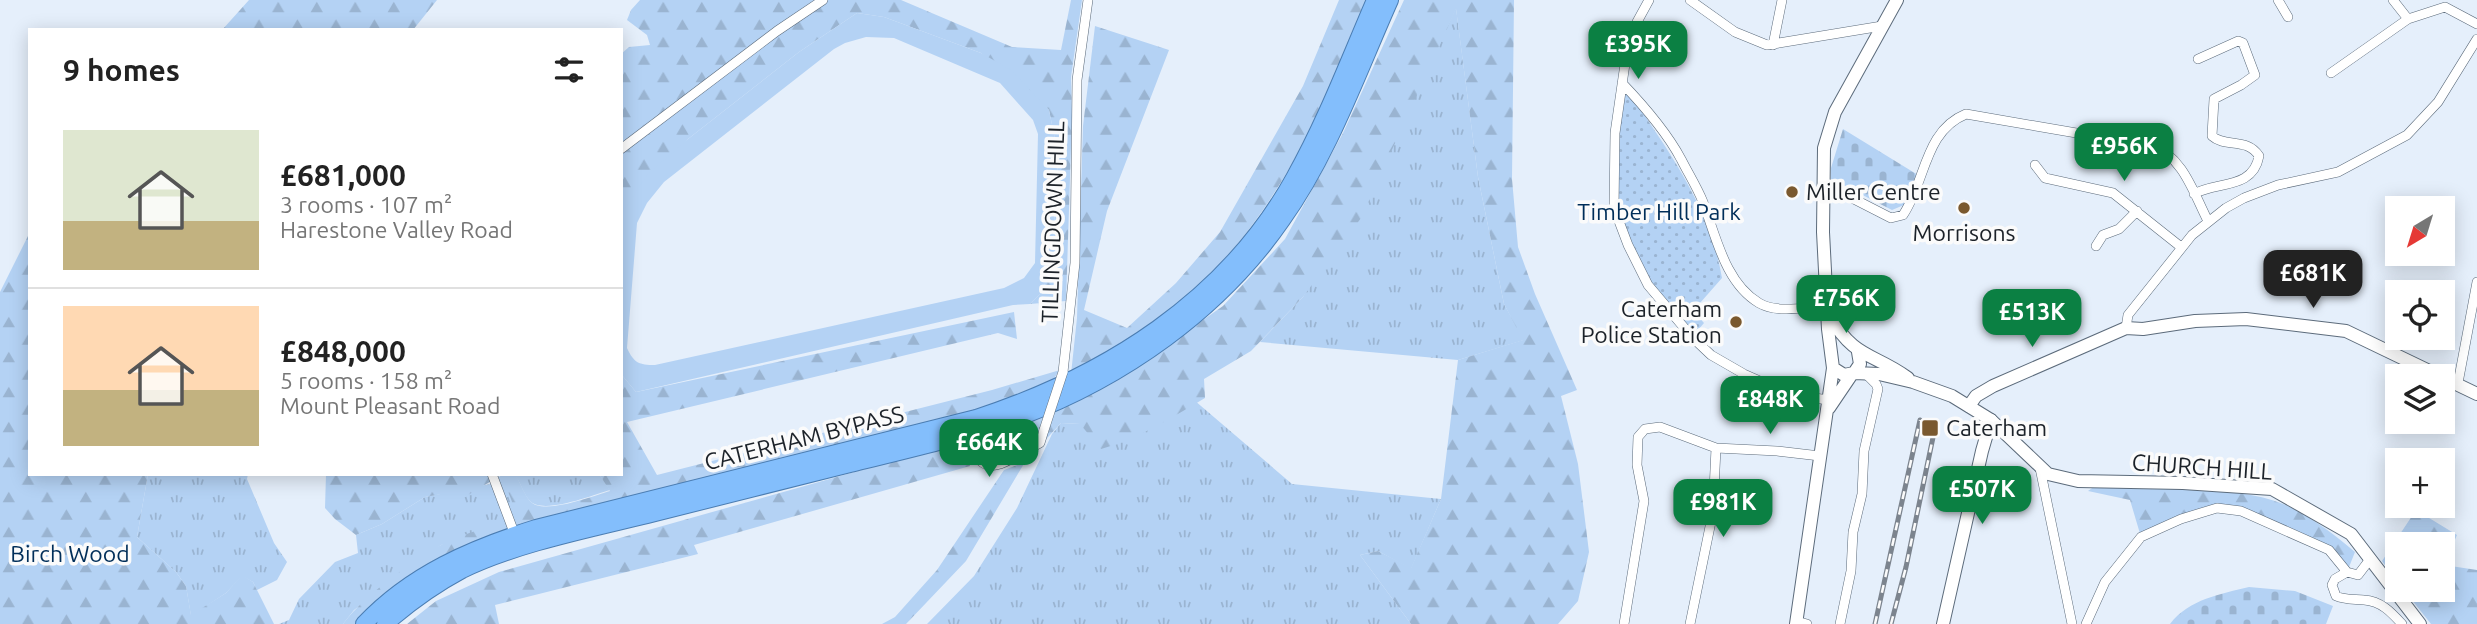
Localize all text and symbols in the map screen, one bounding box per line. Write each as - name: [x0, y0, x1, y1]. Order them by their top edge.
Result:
- pin: £395K: [1589, 22, 1687, 81]
- text: £395K: [1604, 31, 1672, 56]
- icon: filters: [550, 51, 588, 89]
- text: 9 homes: [63, 53, 180, 87]
- street label: TILLINGDOWN HILL: [1036, 120, 1069, 323]
- pin: £956K: [2075, 124, 2173, 183]
- text: £956K: [2090, 133, 2158, 158]
- icon: home: [119, 158, 203, 242]
- text: £681,000: [280, 158, 406, 192]
- place label: Miller Centre: [1806, 179, 1941, 204]
- marker: Miller Centre: [1784, 184, 1800, 200]
- text: 3 rooms · 107 m²: [280, 192, 452, 217]
- north arrow: [2385, 196, 2455, 266]
- map controls: [2385, 196, 2455, 602]
- park label: Timber Hill Park: [1577, 199, 1741, 224]
- marker: Morrisons: [1956, 200, 1972, 216]
- text: Harestone Valley Road: [280, 217, 513, 242]
- place label: Morrisons: [1912, 220, 2016, 245]
- pin: £681K: [2264, 250, 2362, 310]
- text: £681K: [2279, 260, 2347, 285]
- pin: £756K: [1797, 276, 1895, 335]
- button: locate: [2385, 280, 2455, 350]
- text: £756K: [1812, 285, 1880, 310]
- pin: £513K: [1983, 290, 2081, 349]
- place label: Caterham Police Station: [1581, 296, 1722, 347]
- text: £513K: [1998, 299, 2066, 324]
- marker: Caterham Police Station: [1728, 314, 1744, 330]
- icon: home: [119, 334, 203, 418]
- text: £848,000: [280, 334, 406, 368]
- button: layers: [2385, 364, 2455, 434]
- text: 5 rooms · 158 m²: [280, 368, 452, 393]
- pin: £848K: [1721, 376, 1819, 436]
- text: £848K: [1736, 386, 1804, 411]
- text: Mount Pleasant Road: [280, 393, 501, 418]
- street label: CATERHAM BYPASS: [702, 401, 906, 474]
- place label: Caterham: [1946, 415, 2047, 440]
- marker: Caterham: [1920, 418, 1940, 438]
- pin: £664K: [940, 420, 1038, 479]
- text: £664K: [955, 429, 1023, 454]
- button: +: [2385, 448, 2455, 518]
- street label: CHURCH HILL: [2131, 449, 2273, 484]
- pin: £507K: [1933, 466, 2031, 526]
- text: £507K: [1948, 476, 2016, 501]
- pin: £981K: [1674, 480, 1772, 539]
- text: £981K: [1689, 489, 1757, 514]
- button: −: [2385, 532, 2455, 602]
- park label: Birch Wood: [10, 541, 130, 566]

